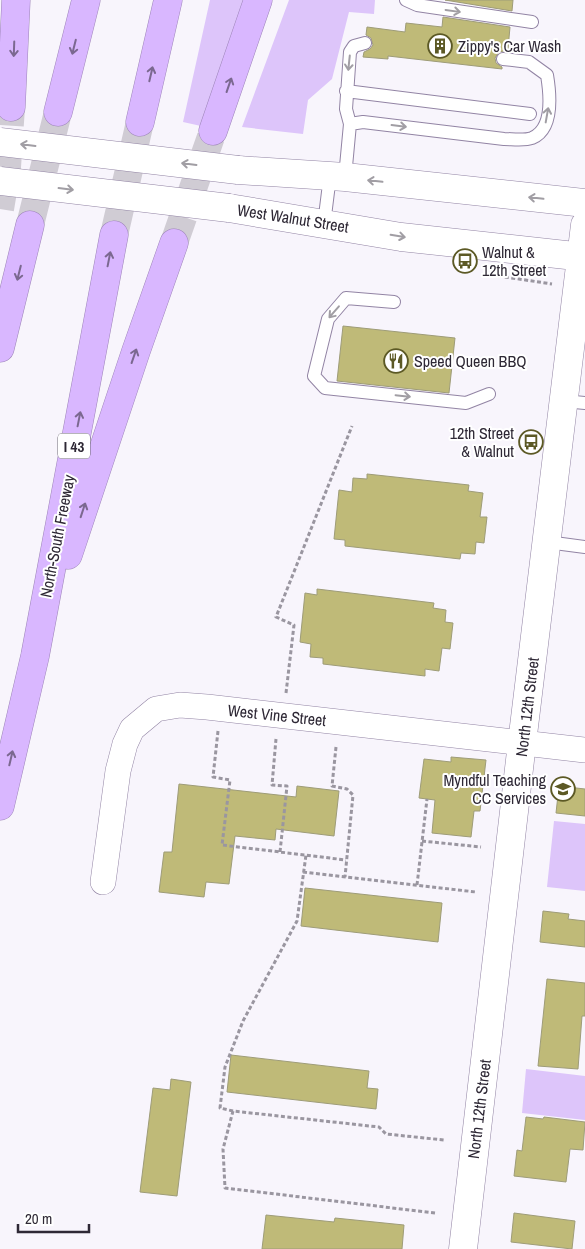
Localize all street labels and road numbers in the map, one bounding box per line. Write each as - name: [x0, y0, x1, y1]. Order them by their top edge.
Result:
- street label: West Walnut Street: [236, 198, 351, 238]
- road number: I 43: [58, 434, 90, 458]
- street label: North-South Freeway: [34, 472, 80, 599]
- street label: North 12th Street: [510, 656, 544, 758]
- street label: West Vine Street: [227, 699, 328, 731]
- street label: North 12th Street: [462, 1058, 496, 1160]

